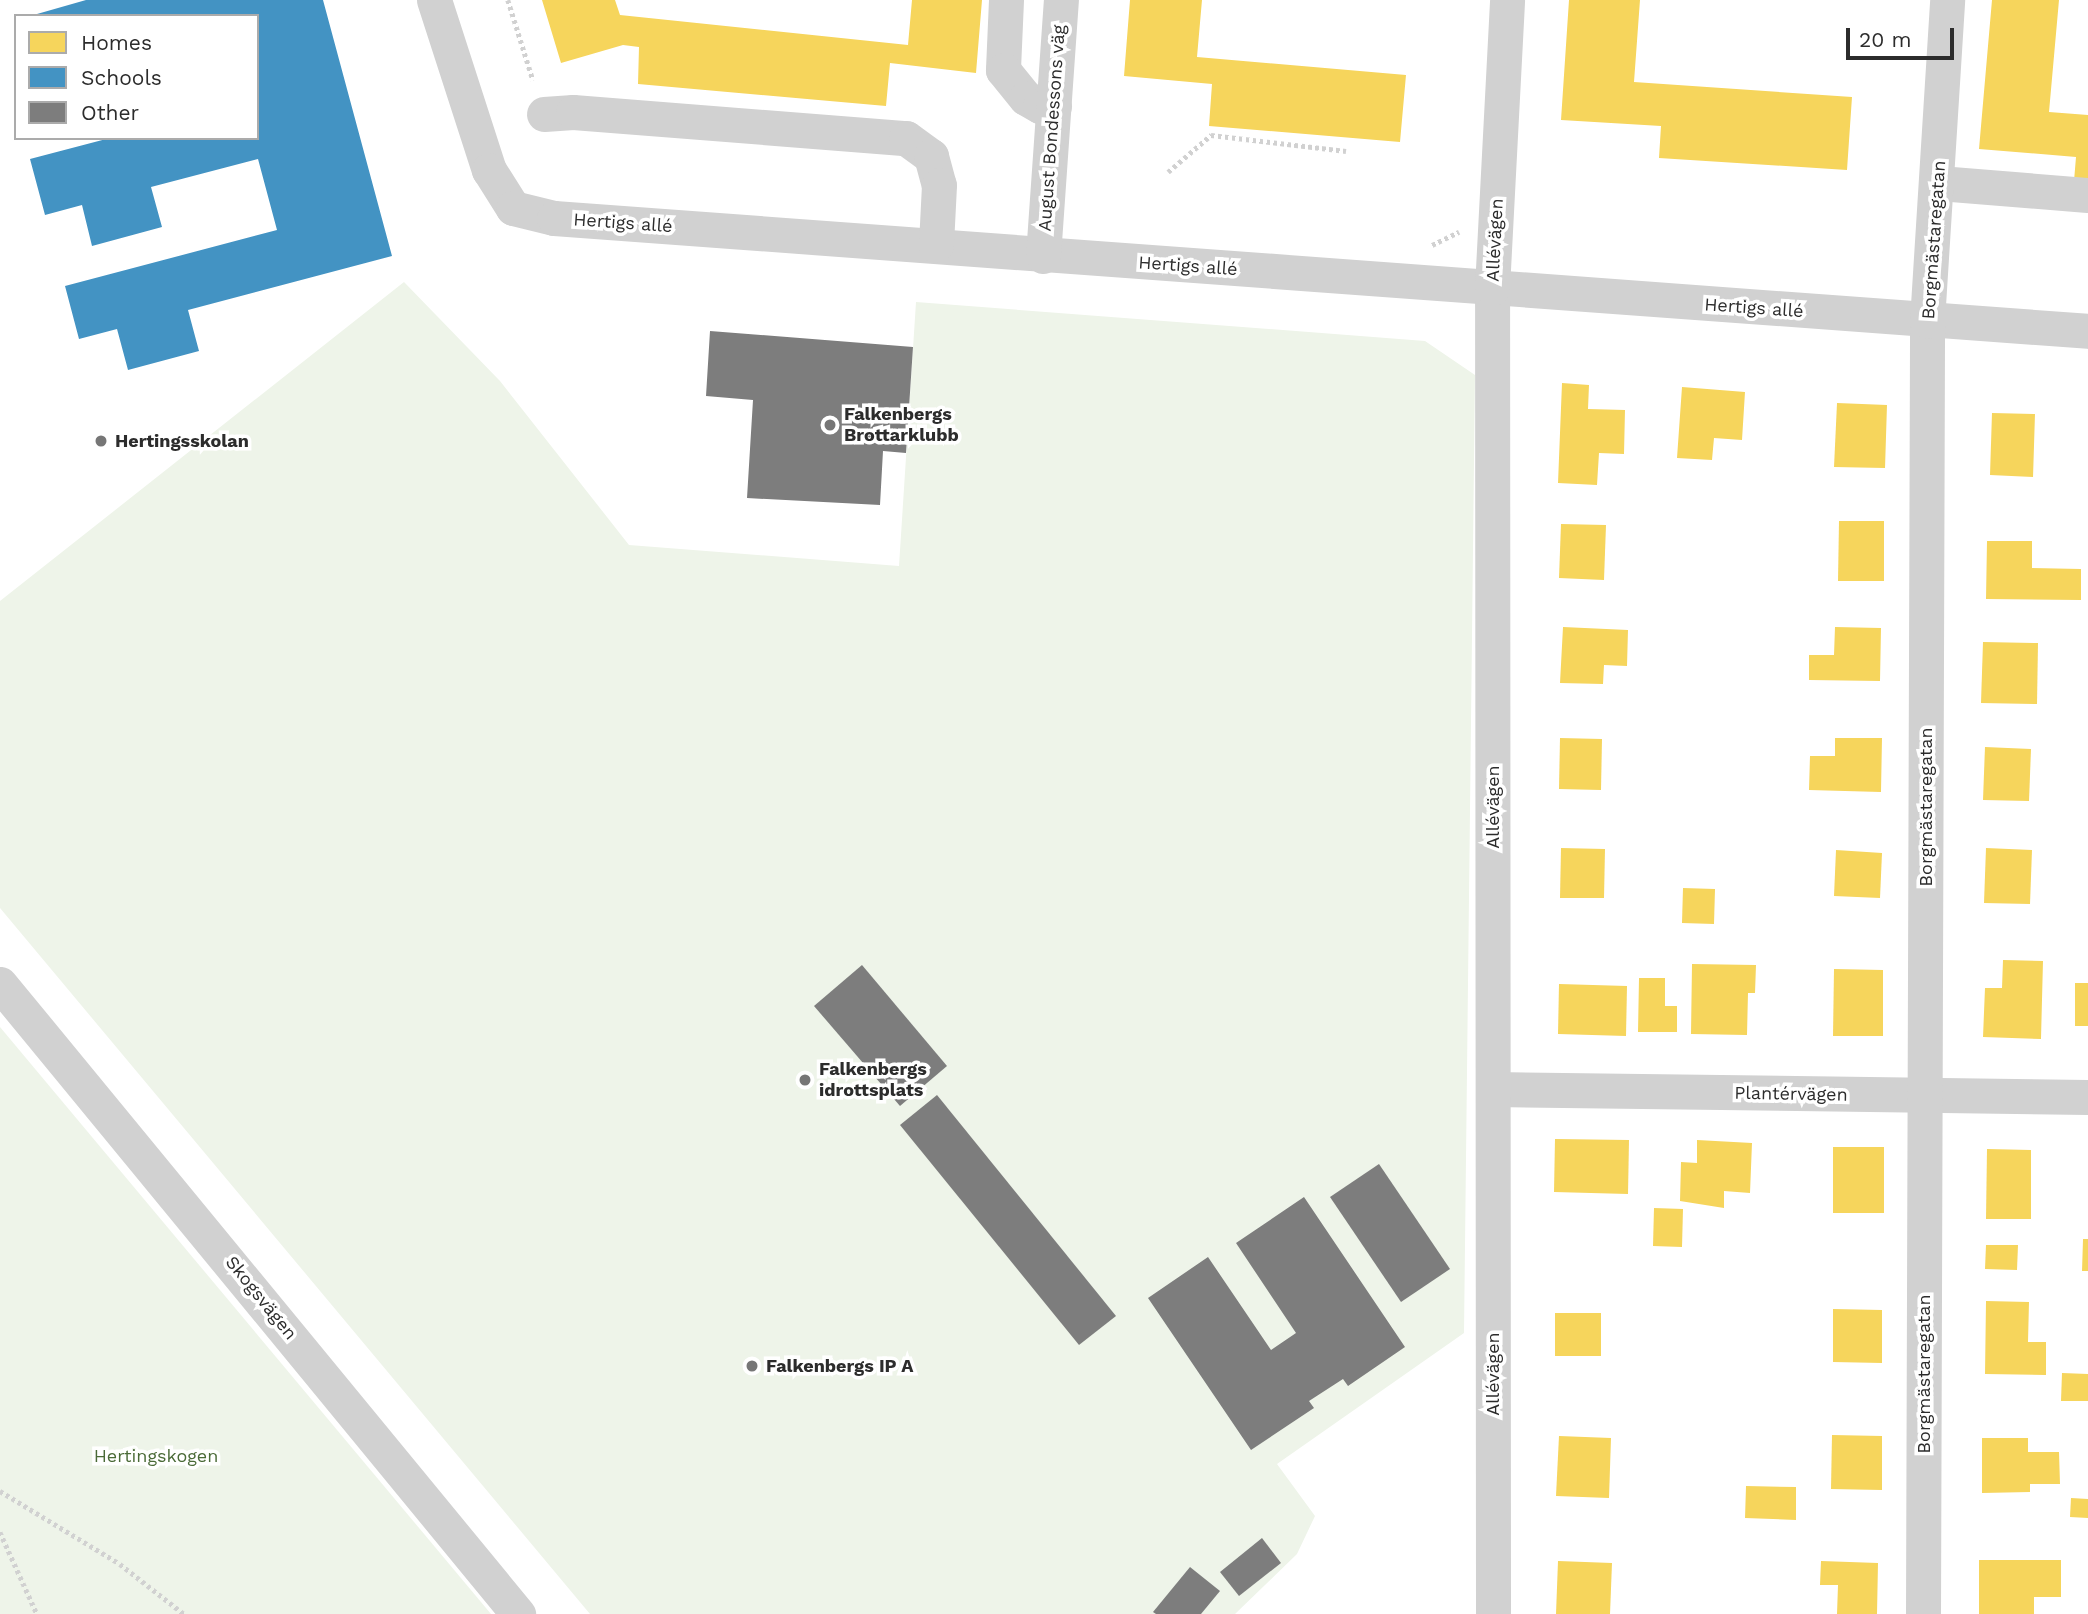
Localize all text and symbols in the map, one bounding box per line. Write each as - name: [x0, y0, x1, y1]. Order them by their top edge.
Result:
- legend: [14, 14, 259, 140]
- scale bar: [1850, 14, 1958, 58]
- street label: August Bondessons väg: [1034, 24, 1070, 232]
- text: 20 m: [1859, 27, 1911, 52]
- text: Homes: [81, 30, 152, 55]
- text: Schools: [81, 65, 162, 90]
- text: Other: [81, 100, 139, 125]
- street label: Borgmästaregatan: [1918, 160, 1950, 320]
- street label: Allévägen: [1482, 198, 1508, 282]
- street label: Hertigs allé: [573, 209, 673, 237]
- street label: Hertigs allé: [1138, 252, 1238, 280]
- street label: Hertigs allé: [1704, 294, 1804, 322]
- place label: Falkenbergs Brottarklubb: [844, 404, 959, 446]
- marker: Falkenbergs Brottarklubb: [822, 417, 838, 433]
- place label: Hertingsskolan: [115, 430, 249, 452]
- marker: Hertingsskolan: [93, 433, 109, 449]
- street label: Borgmästaregatan: [1915, 727, 1937, 887]
- street label: Allévägen: [1482, 765, 1504, 849]
- place label: Falkenbergs idrottsplats: [819, 1059, 927, 1102]
- marker: Falkenbergs idrottsplats: [797, 1072, 813, 1088]
- street label: Plantérvägen: [1734, 1082, 1848, 1106]
- street label: Skogsvägen: [221, 1252, 301, 1344]
- street label: Borgmästaregatan: [1913, 1294, 1935, 1454]
- street label: Allévägen: [1482, 1332, 1504, 1416]
- place label: Falkenbergs IP A: [766, 1355, 914, 1377]
- marker: Falkenbergs IP A: [744, 1358, 760, 1374]
- park label: Hertingskogen: [94, 1445, 218, 1467]

